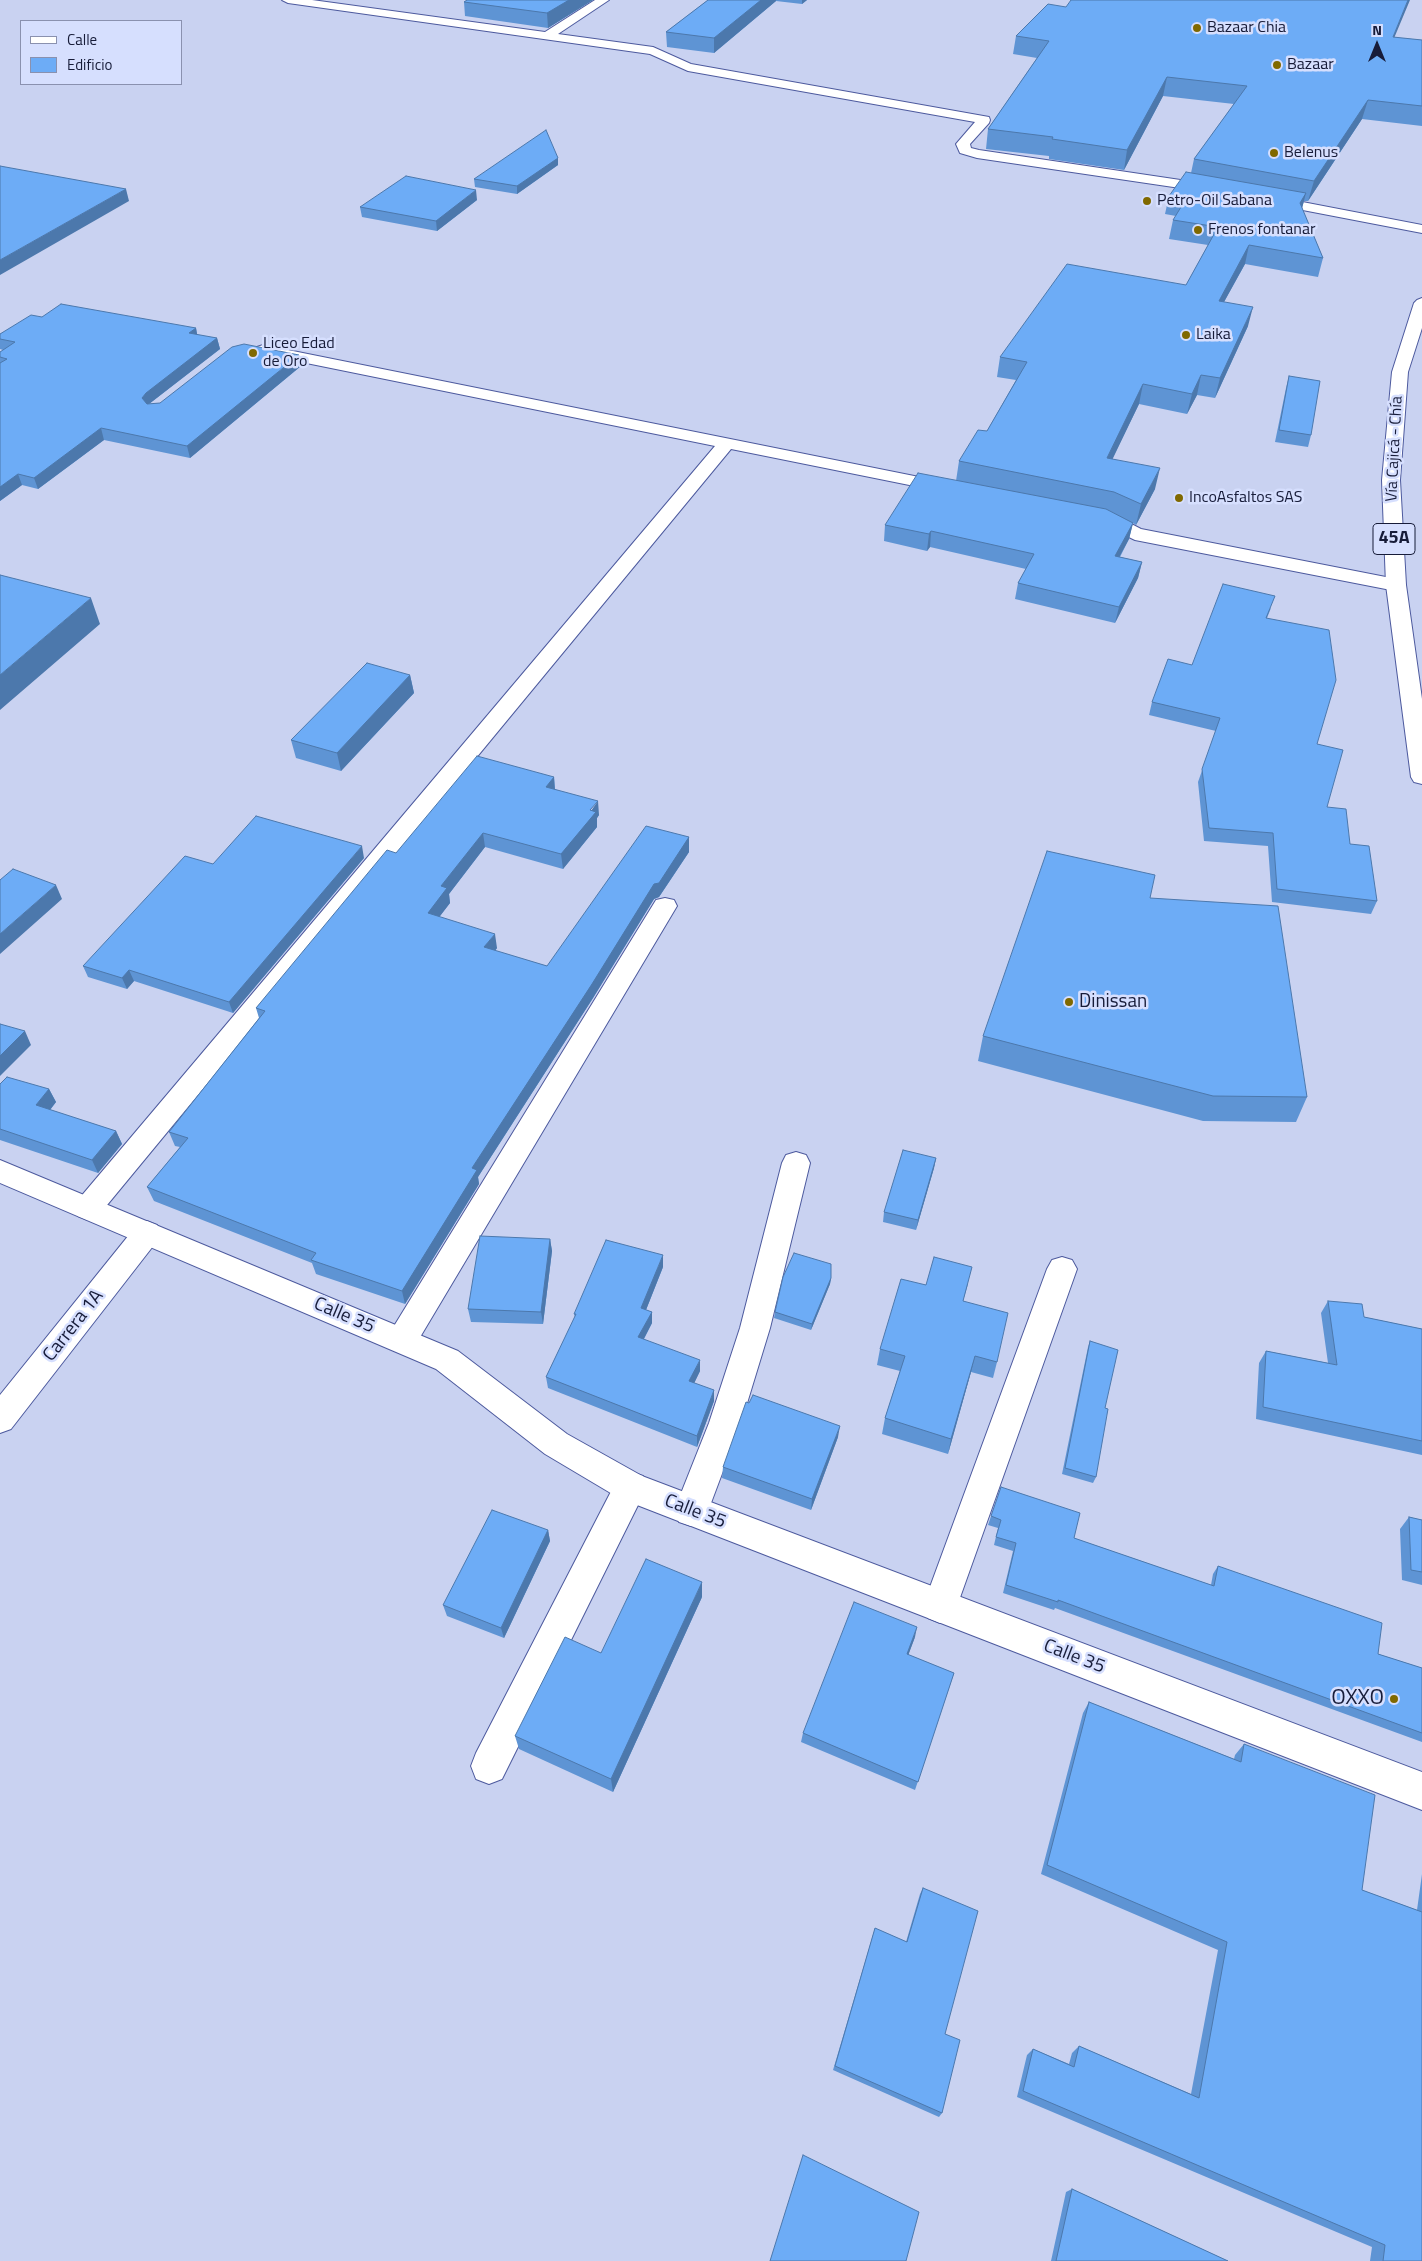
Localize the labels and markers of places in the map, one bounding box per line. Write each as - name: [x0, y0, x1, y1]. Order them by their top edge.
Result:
- place label: Bazaar Chia: [1207, 18, 1286, 38]
- marker: Bazaar Chia: [1191, 22, 1203, 34]
- place label: Bazaar: [1287, 55, 1334, 75]
- marker: Bazaar: [1271, 59, 1283, 71]
- place label: Belenus: [1284, 143, 1338, 163]
- marker: Belenus: [1268, 147, 1280, 159]
- place label: Petro-Oil Sabana: [1157, 191, 1272, 211]
- marker: Petro-Oil Sabana: [1141, 195, 1153, 207]
- place label: Frenos fontanar: [1208, 220, 1315, 240]
- marker: Frenos fontanar: [1192, 224, 1204, 236]
- place label: Laika: [1196, 325, 1231, 345]
- marker: Laika: [1180, 329, 1192, 341]
- place label: Liceo Edad de Oro: [263, 334, 335, 372]
- marker: Liceo Edad de Oro: [247, 347, 259, 359]
- place label: IncoAsfaltos SAS: [1189, 488, 1302, 508]
- marker: IncoAsfaltos SAS: [1173, 492, 1185, 504]
- place label: Dinissan: [1079, 991, 1147, 1013]
- marker: Dinissan: [1063, 996, 1075, 1008]
- place label: OXXO: [1331, 1686, 1384, 1712]
- marker: OXXO: [1388, 1693, 1400, 1705]

